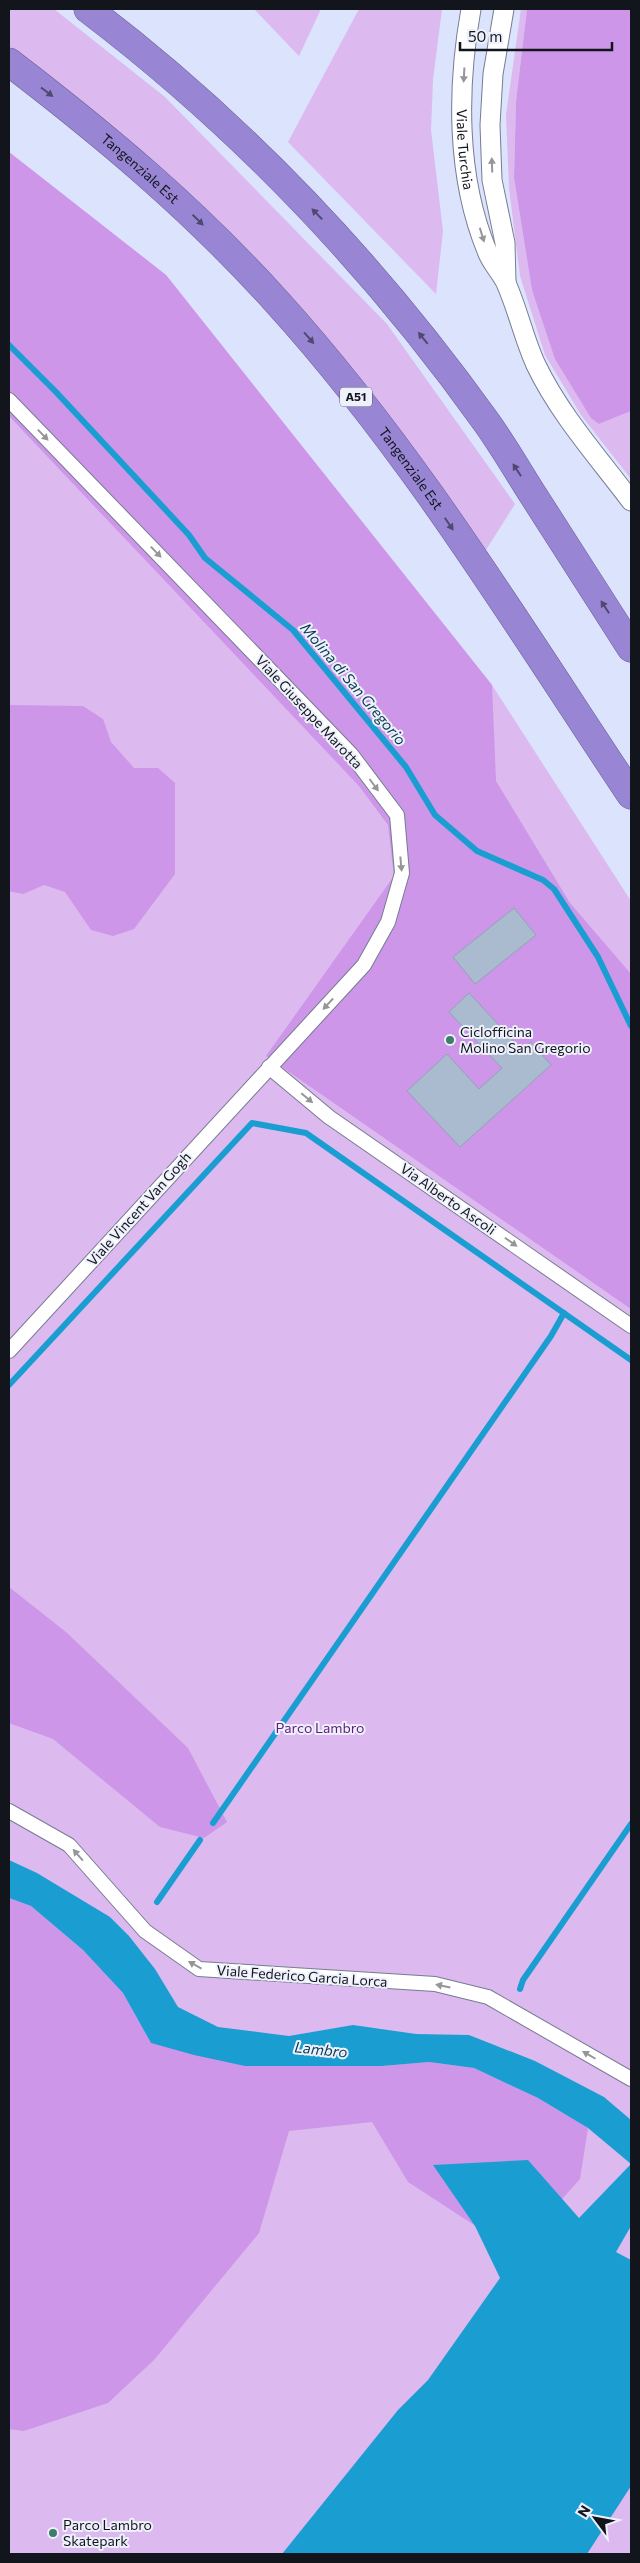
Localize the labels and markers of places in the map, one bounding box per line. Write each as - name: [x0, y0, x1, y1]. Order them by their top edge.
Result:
- place label: Ciclofficina Molino San Gregorio: [460, 1023, 591, 1056]
- marker: Ciclofficina Molino San Gregorio: [444, 1034, 456, 1046]
- place label: Parco Lambro Skatepark: [63, 2516, 152, 2549]
- marker: Parco Lambro Skatepark: [47, 2527, 59, 2539]

